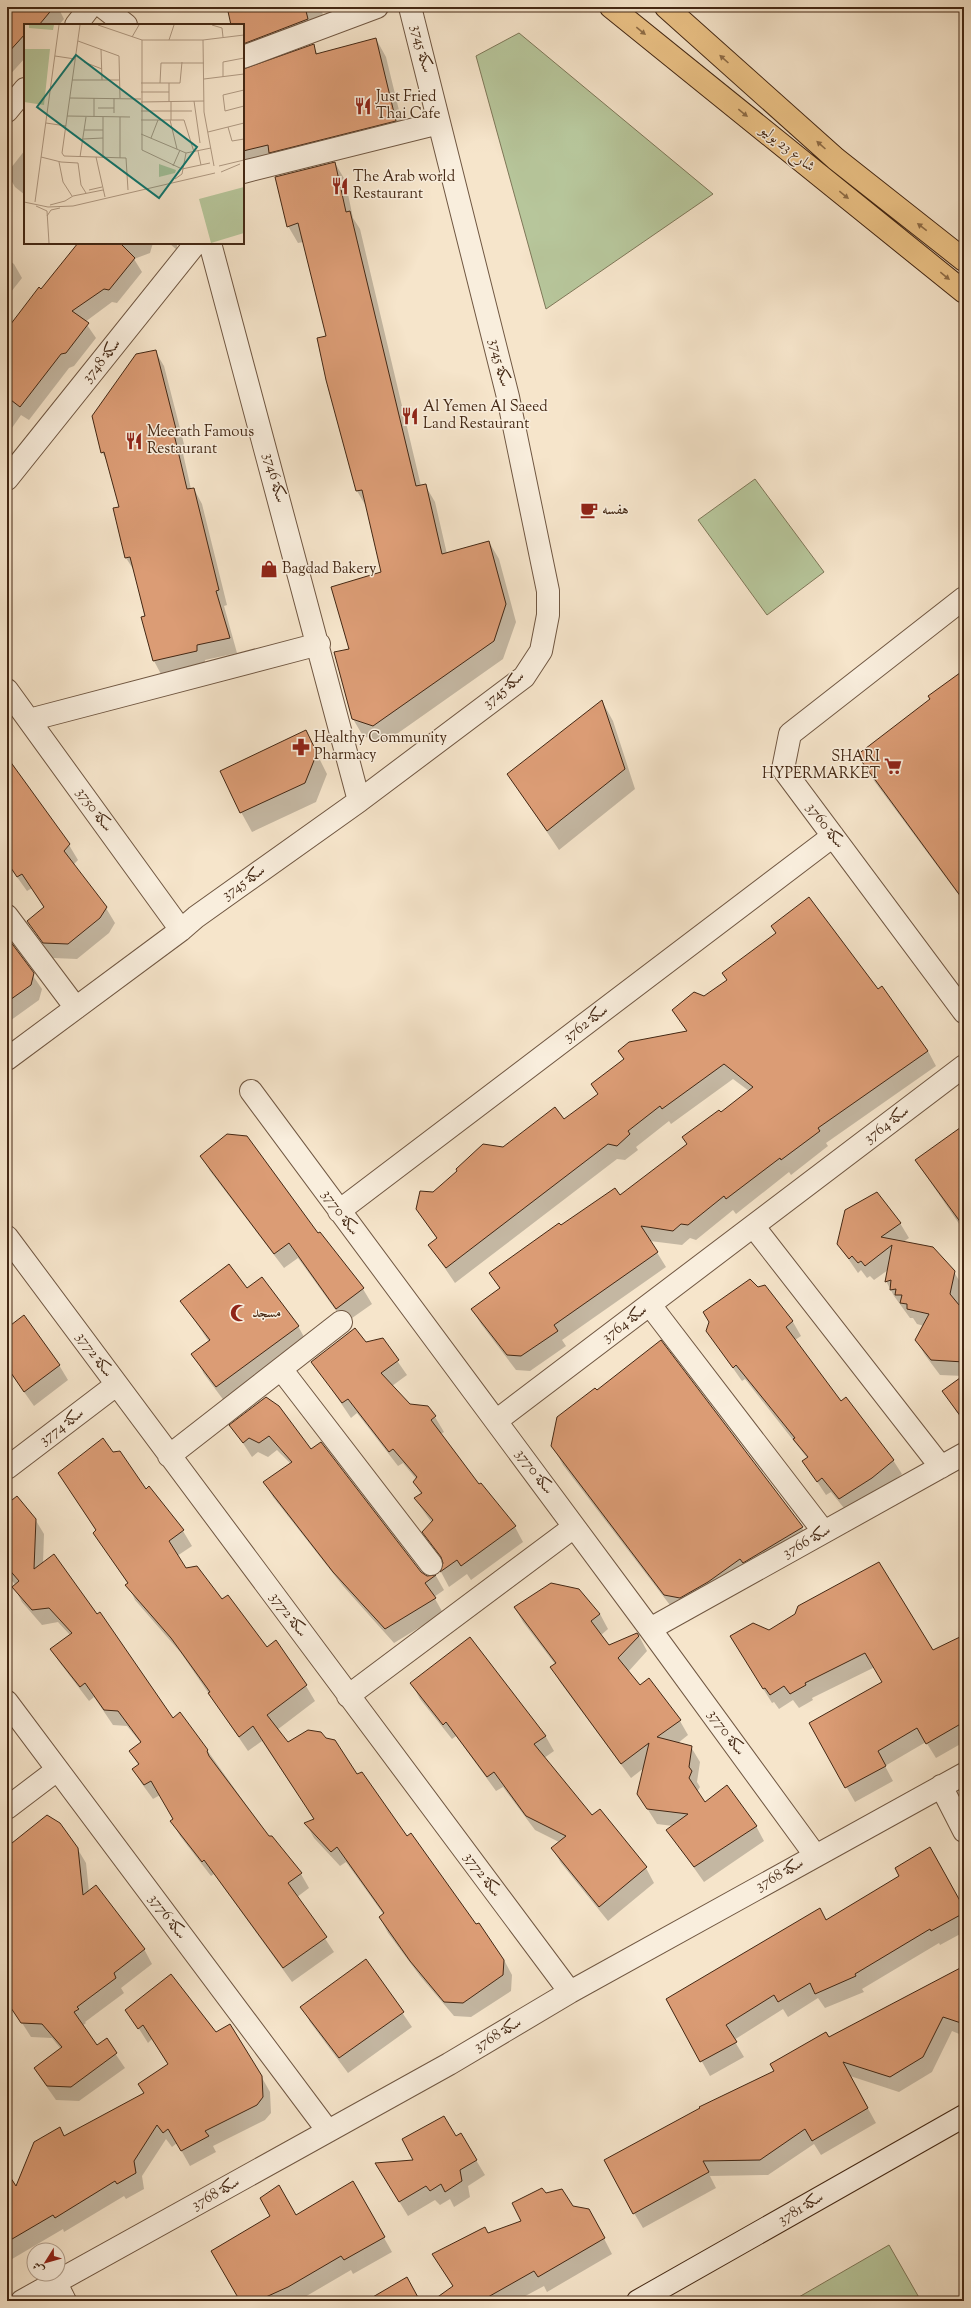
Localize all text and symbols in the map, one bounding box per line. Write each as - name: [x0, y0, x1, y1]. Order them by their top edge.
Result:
- street label: سكة 3745: [405, 23, 437, 75]
- inset map: [24, 24, 244, 244]
- one-way arrow: [636, 27, 647, 36]
- one-way arrow: [719, 54, 729, 64]
- place label: Just Fried Thai Cafe: [375, 87, 440, 125]
- restaurant icon: Just Fried Thai Cafe: [353, 96, 373, 116]
- one-way arrow: [737, 109, 748, 118]
- street label: شارع 23 يوليو: [753, 119, 819, 178]
- one-way arrow: [816, 141, 826, 150]
- place label: The Arab world Restaurant: [353, 167, 456, 205]
- restaurant icon: The Arab world Restaurant: [330, 176, 350, 196]
- one-way arrow: [838, 190, 849, 199]
- one-way arrow: [917, 223, 928, 231]
- one-way arrow: [939, 272, 950, 281]
- street label: سكة 3748: [78, 334, 126, 388]
- street label: سكة 3745: [483, 337, 515, 389]
- place label: Al Yemen Al Saeed Land Restaurant: [423, 397, 548, 435]
- restaurant icon: Al Yemen Al Saeed Land Restaurant: [400, 406, 420, 426]
- place label: Meerath Famous Restaurant: [147, 422, 254, 460]
- restaurant icon: Meerath Famous Restaurant: [124, 431, 144, 451]
- street label: سكة 3746: [257, 451, 291, 505]
- cafe icon: هفسه: [579, 500, 599, 520]
- place label: هفسه: [602, 500, 629, 521]
- shop icon: Bagdad Bakery: [259, 559, 279, 579]
- place label: Bagdad Bakery: [282, 559, 377, 580]
- street label: سكة 3745: [479, 666, 529, 714]
- place label: Healthy Community Pharmacy: [314, 728, 448, 766]
- pharmacy icon: Healthy Community Pharmacy: [291, 737, 311, 757]
- place label: SHARI HYPERMARKET: [762, 747, 880, 785]
- supermarket icon: SHARI HYPERMARKET: [883, 756, 903, 776]
- street label: سكة 3750: [71, 783, 117, 837]
- street label: سكة 3760: [801, 799, 849, 853]
- street label: سكة 3745: [218, 860, 270, 906]
- street label: سكة 3762: [559, 1000, 613, 1048]
- street label: سكة 3764: [860, 1101, 914, 1149]
- street label: سكة 3770: [316, 1186, 364, 1240]
- street label: سكة 3764: [598, 1300, 652, 1348]
- mosque icon: مسجد: [229, 1303, 249, 1323]
- place label: مسجد: [252, 1303, 281, 1324]
- street label: سكة 3772: [70, 1328, 118, 1382]
- street label: سكة 3774: [35, 1403, 89, 1451]
- street label: سكة 3770: [510, 1445, 558, 1499]
- street label: سكة 3766: [779, 1520, 835, 1564]
- street label: سكة 3772: [264, 1588, 312, 1642]
- street label: سكة 3770: [702, 1706, 750, 1760]
- street label: سكة 3772: [458, 1848, 506, 1902]
- street label: سكة 3768: [752, 1853, 808, 1897]
- street label: سكة 3776: [143, 1890, 191, 1944]
- street label: سكة 3768: [470, 2013, 526, 2057]
- street label: سكة 3768: [188, 2172, 244, 2216]
- street label: سكة 3781: [774, 2187, 828, 2231]
- north arrow: [26, 2242, 66, 2282]
- text: ش: [29, 2258, 48, 2277]

